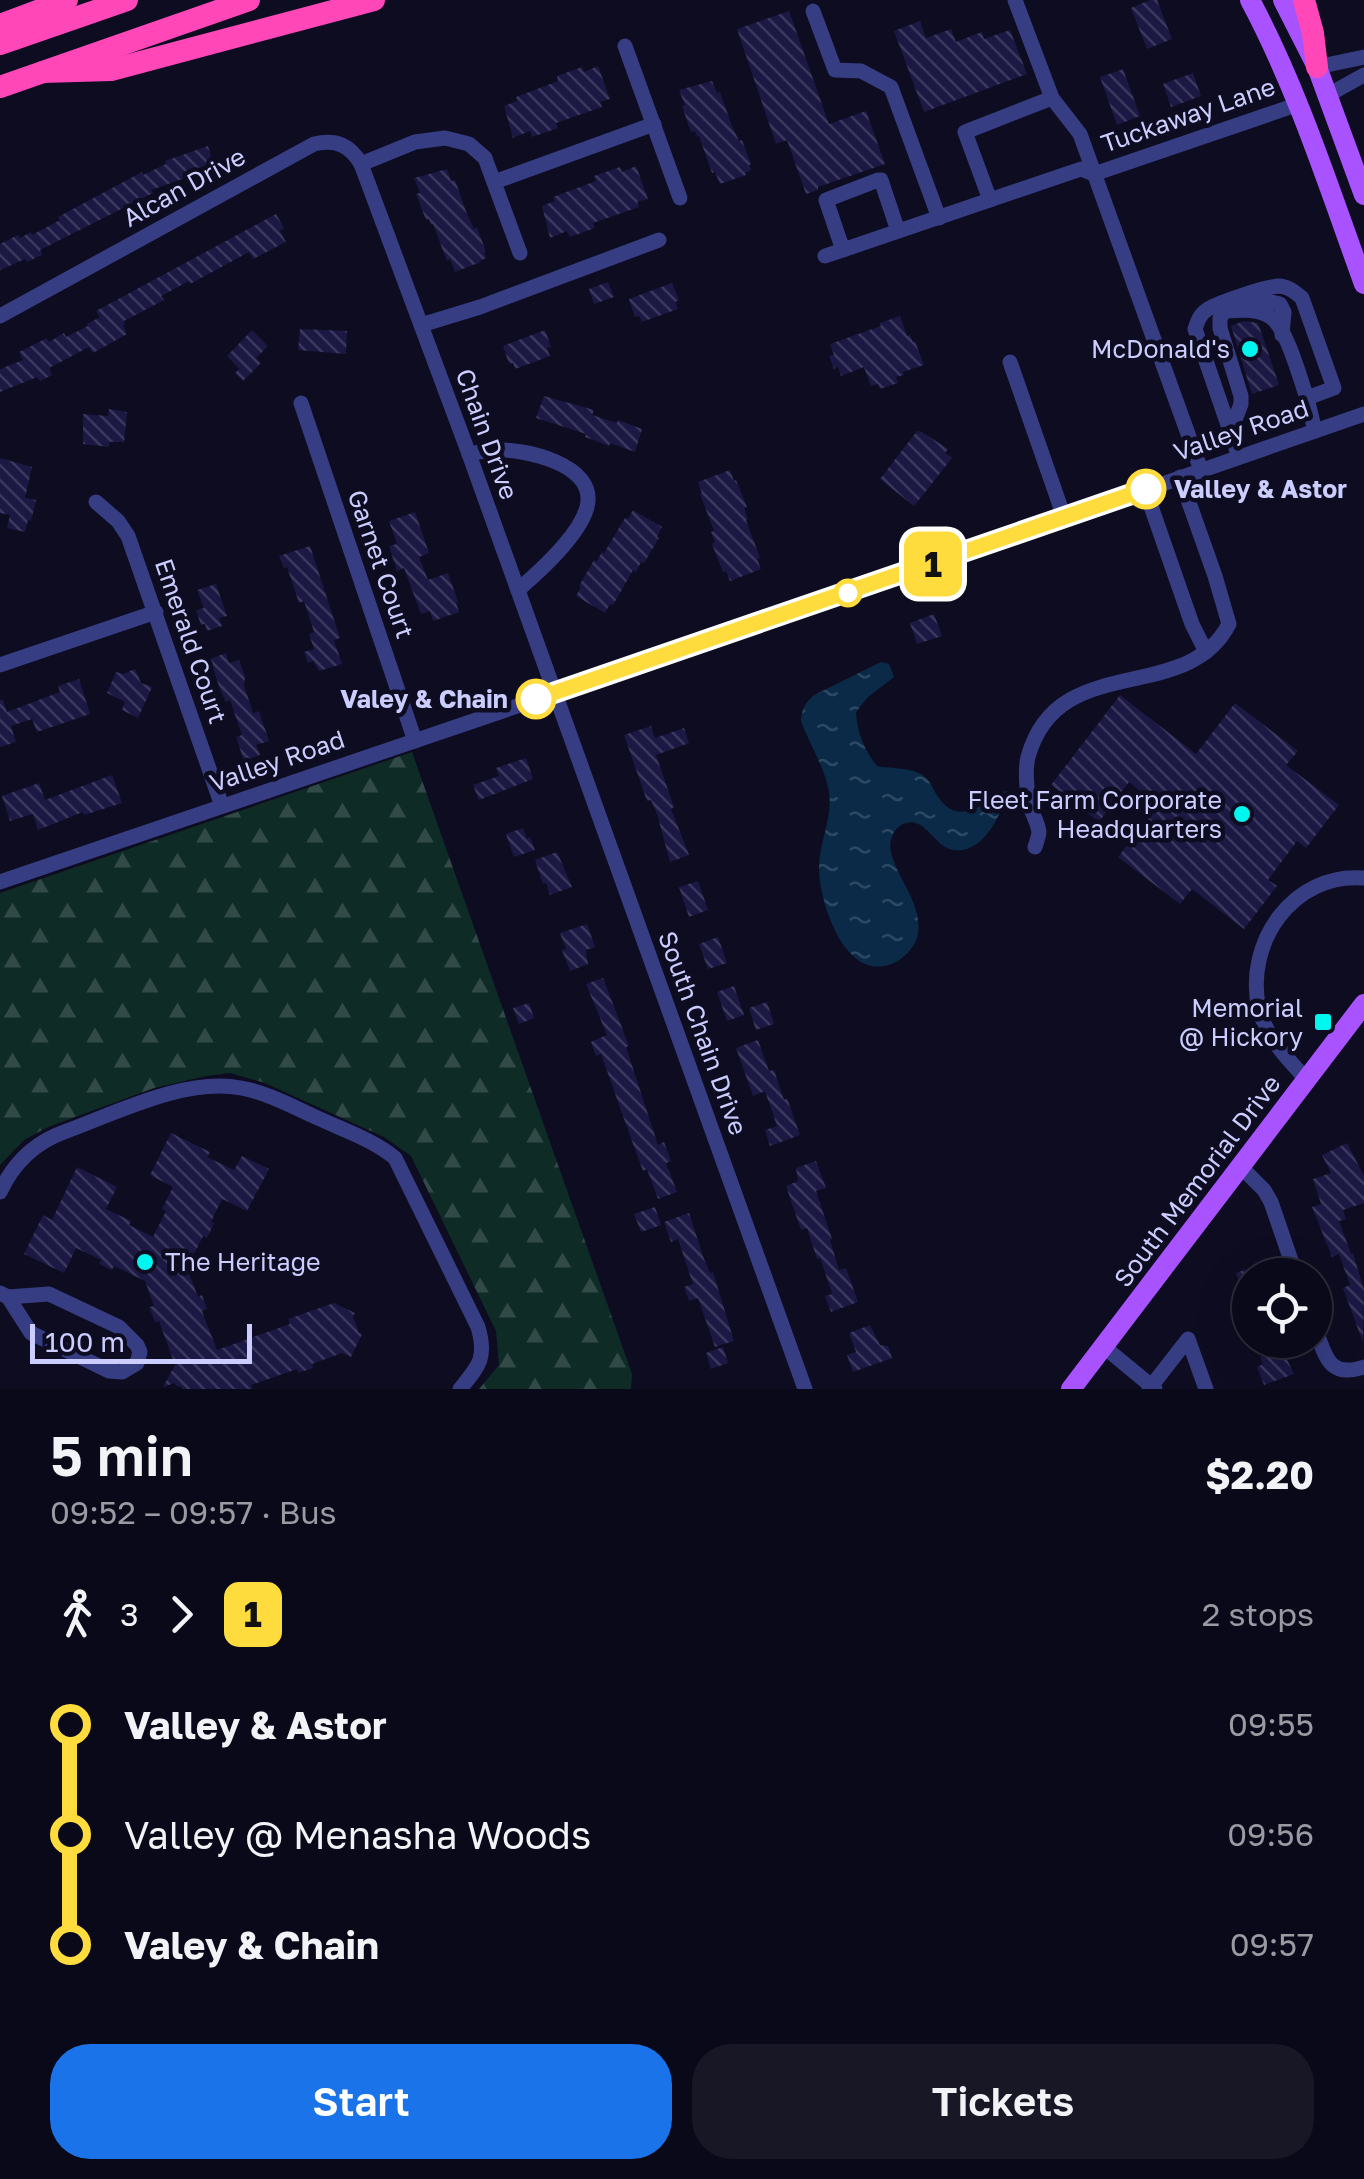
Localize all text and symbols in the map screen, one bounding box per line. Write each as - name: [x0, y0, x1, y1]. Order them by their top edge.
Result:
- street label: Tuckaway Lane: [1097, 70, 1279, 159]
- street label: Alcan Drive: [117, 140, 250, 233]
- place label: McDonald's: [1091, 333, 1230, 364]
- marker: McDonald's: [1239, 338, 1261, 360]
- street label: Chain Drive: [450, 364, 525, 503]
- street label: Valley Road: [1169, 392, 1312, 467]
- marker: Valley & Astor: [1127, 470, 1165, 508]
- place label: Valley & Astor: [1174, 473, 1347, 504]
- street label: Garnet Court: [342, 486, 421, 642]
- line badge: 1: [900, 532, 966, 596]
- text: 1: [924, 543, 942, 585]
- street label: Emerald Court: [149, 554, 234, 727]
- unlabelled marker: [835, 580, 861, 606]
- marker: Valey & Chain: [517, 680, 555, 718]
- place label: Valey & Chain: [340, 683, 508, 714]
- street label: Valley Road: [205, 723, 348, 798]
- place label: Fleet Farm Corporate Headquarters: [967, 784, 1222, 844]
- marker: Fleet Farm Corporate Headquarters: [1231, 803, 1253, 825]
- street label: South Chain Drive: [652, 927, 755, 1139]
- place label: Memorial @ Hickory: [1179, 992, 1303, 1052]
- marker: Memorial @ Hickory: [1312, 1011, 1334, 1033]
- street label: South Memorial Drive: [1107, 1068, 1287, 1293]
- place label: The Heritage: [165, 1246, 321, 1277]
- marker: The Heritage: [134, 1251, 156, 1273]
- map controls: [1232, 1258, 1332, 1358]
- button: locate: [1232, 1258, 1332, 1358]
- scale bar: [30, 1319, 252, 1364]
- text: 100 m: [45, 1325, 125, 1358]
- text: 5 min: [50, 1422, 193, 1488]
- text: $2.20: [1205, 1452, 1314, 1497]
- text: 09:52 – 09:57 · Bus: [50, 1493, 337, 1531]
- icon: walk: [50, 1587, 105, 1642]
- icon: forward: [154, 1587, 209, 1642]
- text: 1: [244, 1593, 262, 1635]
- text: 3: [120, 1595, 139, 1633]
- text: 2 stops: [1202, 1595, 1314, 1633]
- text: Valley & Astor: [124, 1702, 387, 1747]
- text: 09:55: [1228, 1705, 1314, 1743]
- text: Valley @ Menasha Woods: [124, 1812, 591, 1857]
- text: 09:56: [1227, 1815, 1314, 1853]
- text: Valey & Chain: [124, 1922, 379, 1967]
- text: 09:57: [1230, 1925, 1314, 1963]
- button: Start: [50, 2044, 672, 2159]
- button: Tickets: [692, 2044, 1314, 2159]

